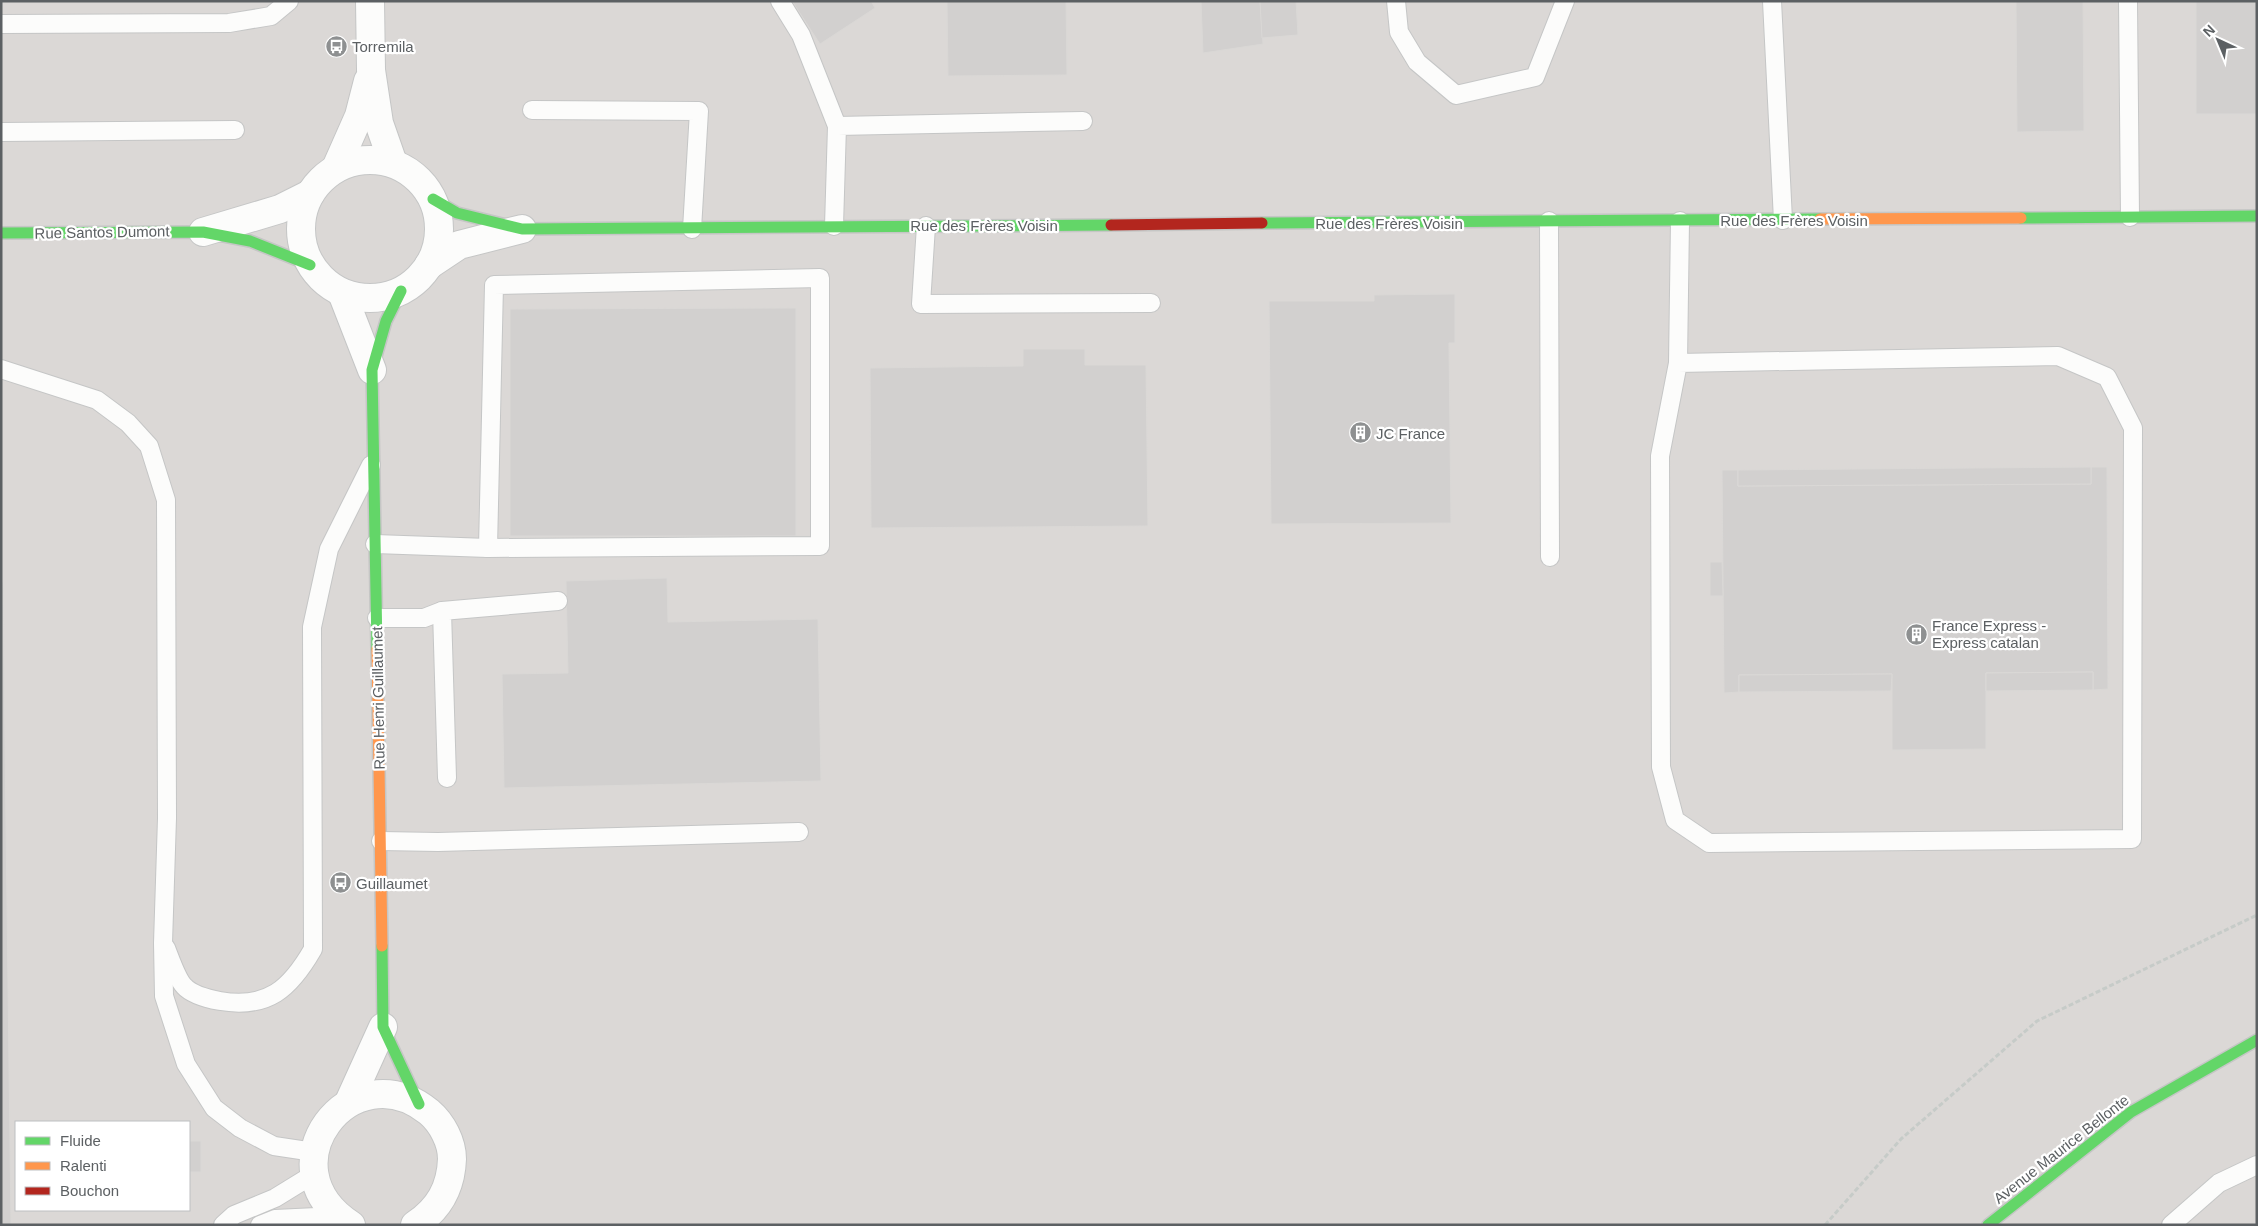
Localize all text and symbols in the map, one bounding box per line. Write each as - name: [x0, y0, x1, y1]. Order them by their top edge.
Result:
- north arrow: [2193, 15, 2243, 65]
- text: N: [2200, 21, 2218, 40]
- bus stop icon: Torremila: [324, 34, 348, 58]
- place label: Torremila: [352, 38, 414, 55]
- street label: Rue des Frères Voisin: [1720, 212, 1868, 229]
- street label: Rue des Frères Voisin: [1315, 215, 1463, 232]
- street label: Rue des Frères Voisin: [910, 217, 1058, 234]
- street label: Rue Santos Dumont: [34, 222, 171, 242]
- building icon: JC France: [1348, 421, 1372, 445]
- place label: JC France: [1376, 425, 1445, 442]
- place label: France Express - Express catalan: [1932, 617, 2046, 651]
- building icon: France Express - Express catalan: [1904, 622, 1928, 646]
- street label: Rue Henri Guillaumet: [368, 625, 388, 770]
- bus stop icon: Guillaumet: [328, 871, 352, 895]
- place label: Guillaumet: [356, 875, 429, 892]
- street label: Avenue Maurice Bellonte: [1990, 1091, 2132, 1207]
- legend: [15, 1121, 190, 1211]
- text: Fluide: [60, 1132, 101, 1149]
- text: Ralenti: [60, 1157, 107, 1174]
- text: Bouchon: [60, 1182, 119, 1199]

